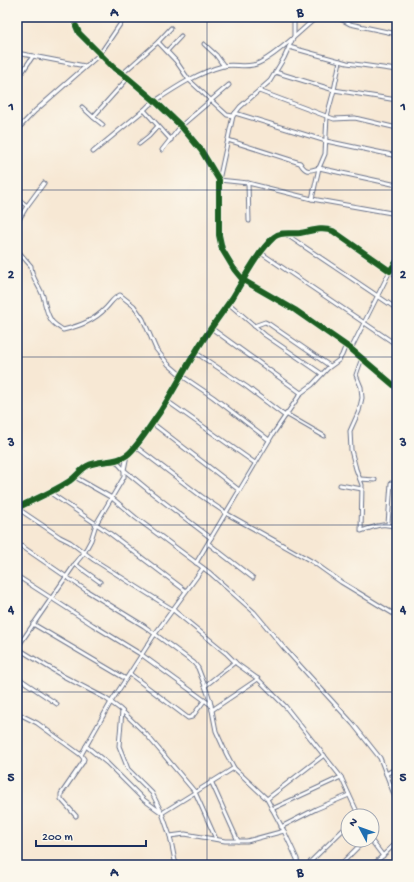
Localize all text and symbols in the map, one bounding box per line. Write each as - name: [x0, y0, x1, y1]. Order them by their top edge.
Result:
- text: A: [109, 6, 119, 21]
- text: B: [296, 6, 305, 21]
- text: 1: [7, 100, 14, 115]
- text: 1: [399, 100, 406, 115]
- text: 2: [8, 268, 15, 283]
- text: 2: [400, 268, 407, 283]
- text: 3: [7, 436, 15, 451]
- text: 3: [399, 436, 407, 451]
- text: 4: [7, 603, 15, 618]
- text: 4: [399, 603, 407, 618]
- text: 5: [8, 771, 15, 786]
- text: 5: [400, 771, 407, 786]
- north arrow: [340, 808, 380, 848]
- text: N: [347, 816, 361, 829]
- scale bar: [36, 822, 146, 848]
- text: 200 m: [42, 831, 73, 845]
- text: A: [109, 866, 119, 881]
- text: B: [296, 866, 305, 881]

